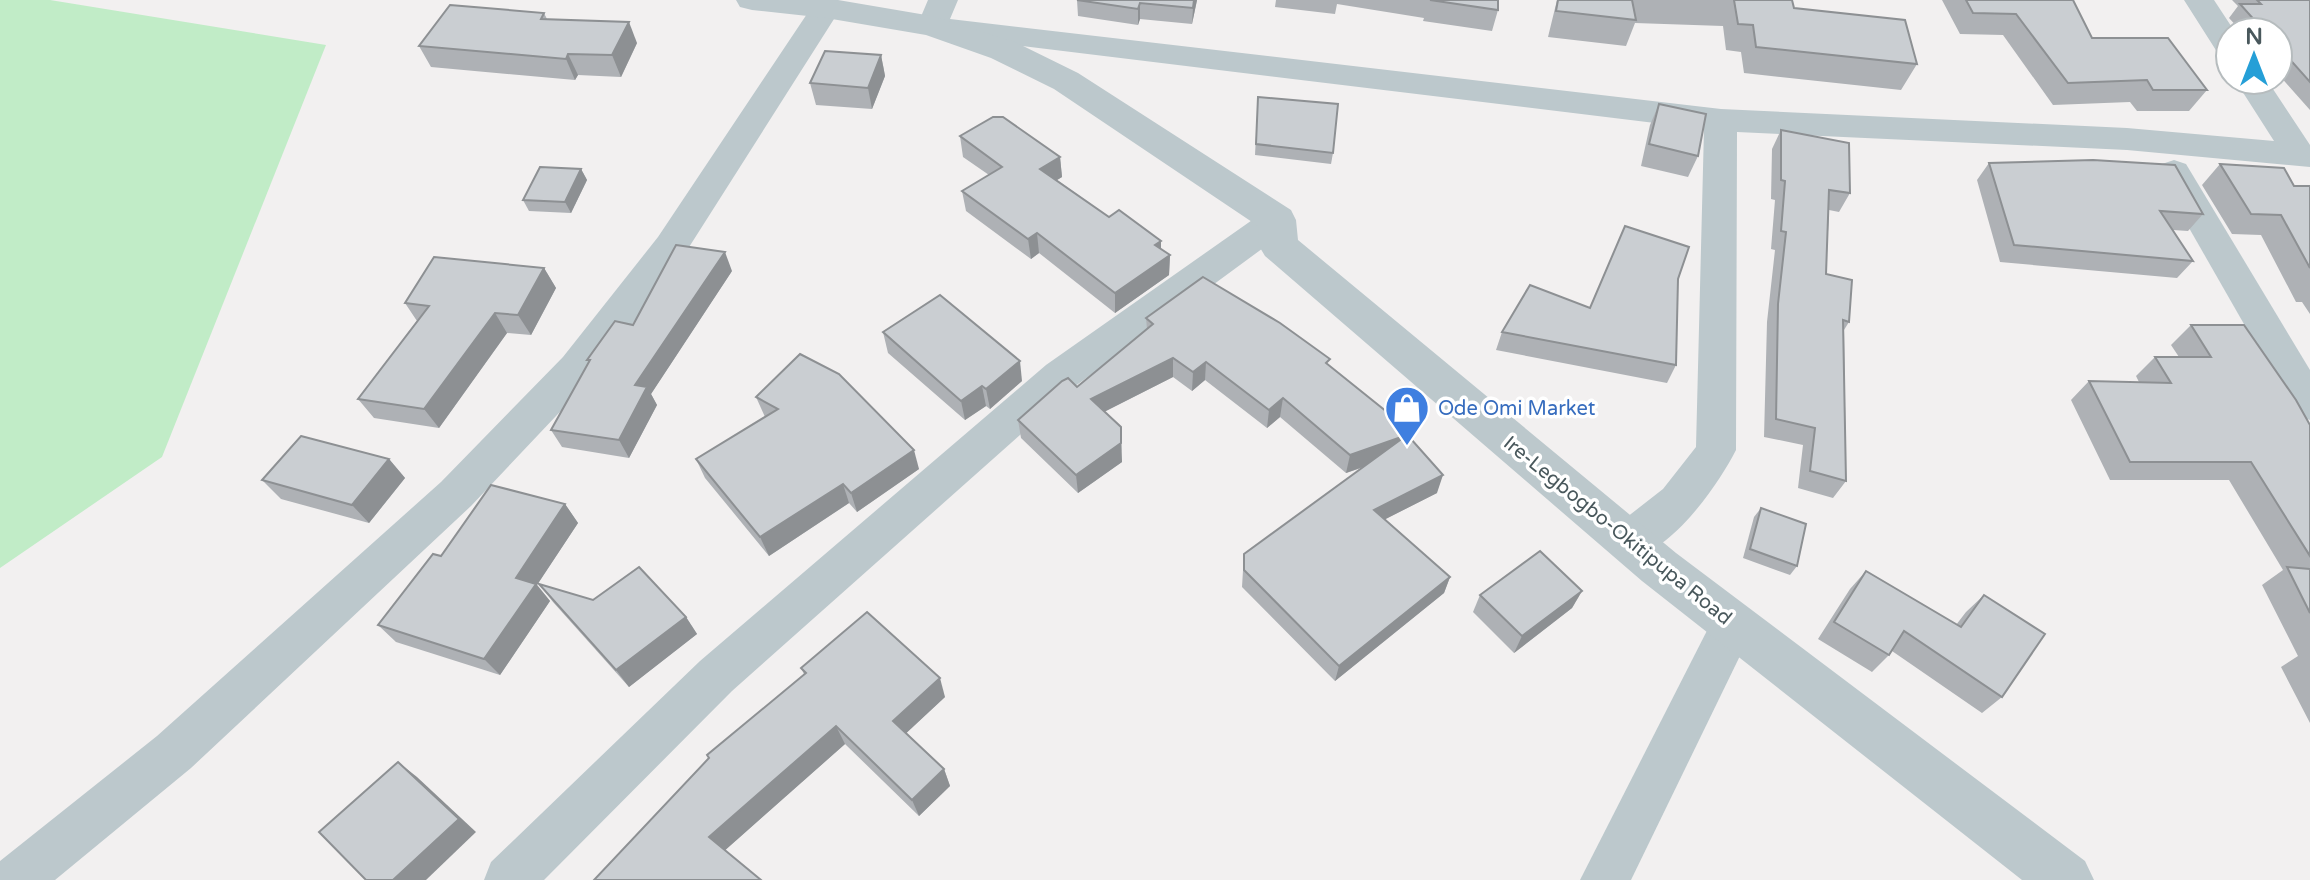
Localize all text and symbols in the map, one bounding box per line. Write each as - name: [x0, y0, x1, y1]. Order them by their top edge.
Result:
- north arrow: [2214, 16, 2294, 96]
- text: N: [2245, 24, 2263, 50]
- shop icon: Ode Omi Market: [1383, 384, 1431, 447]
- place label: Ode Omi Market: [1438, 397, 1596, 421]
- street label: Ire-Legbogbo-Okitipupa Road: [1498, 431, 1736, 630]

